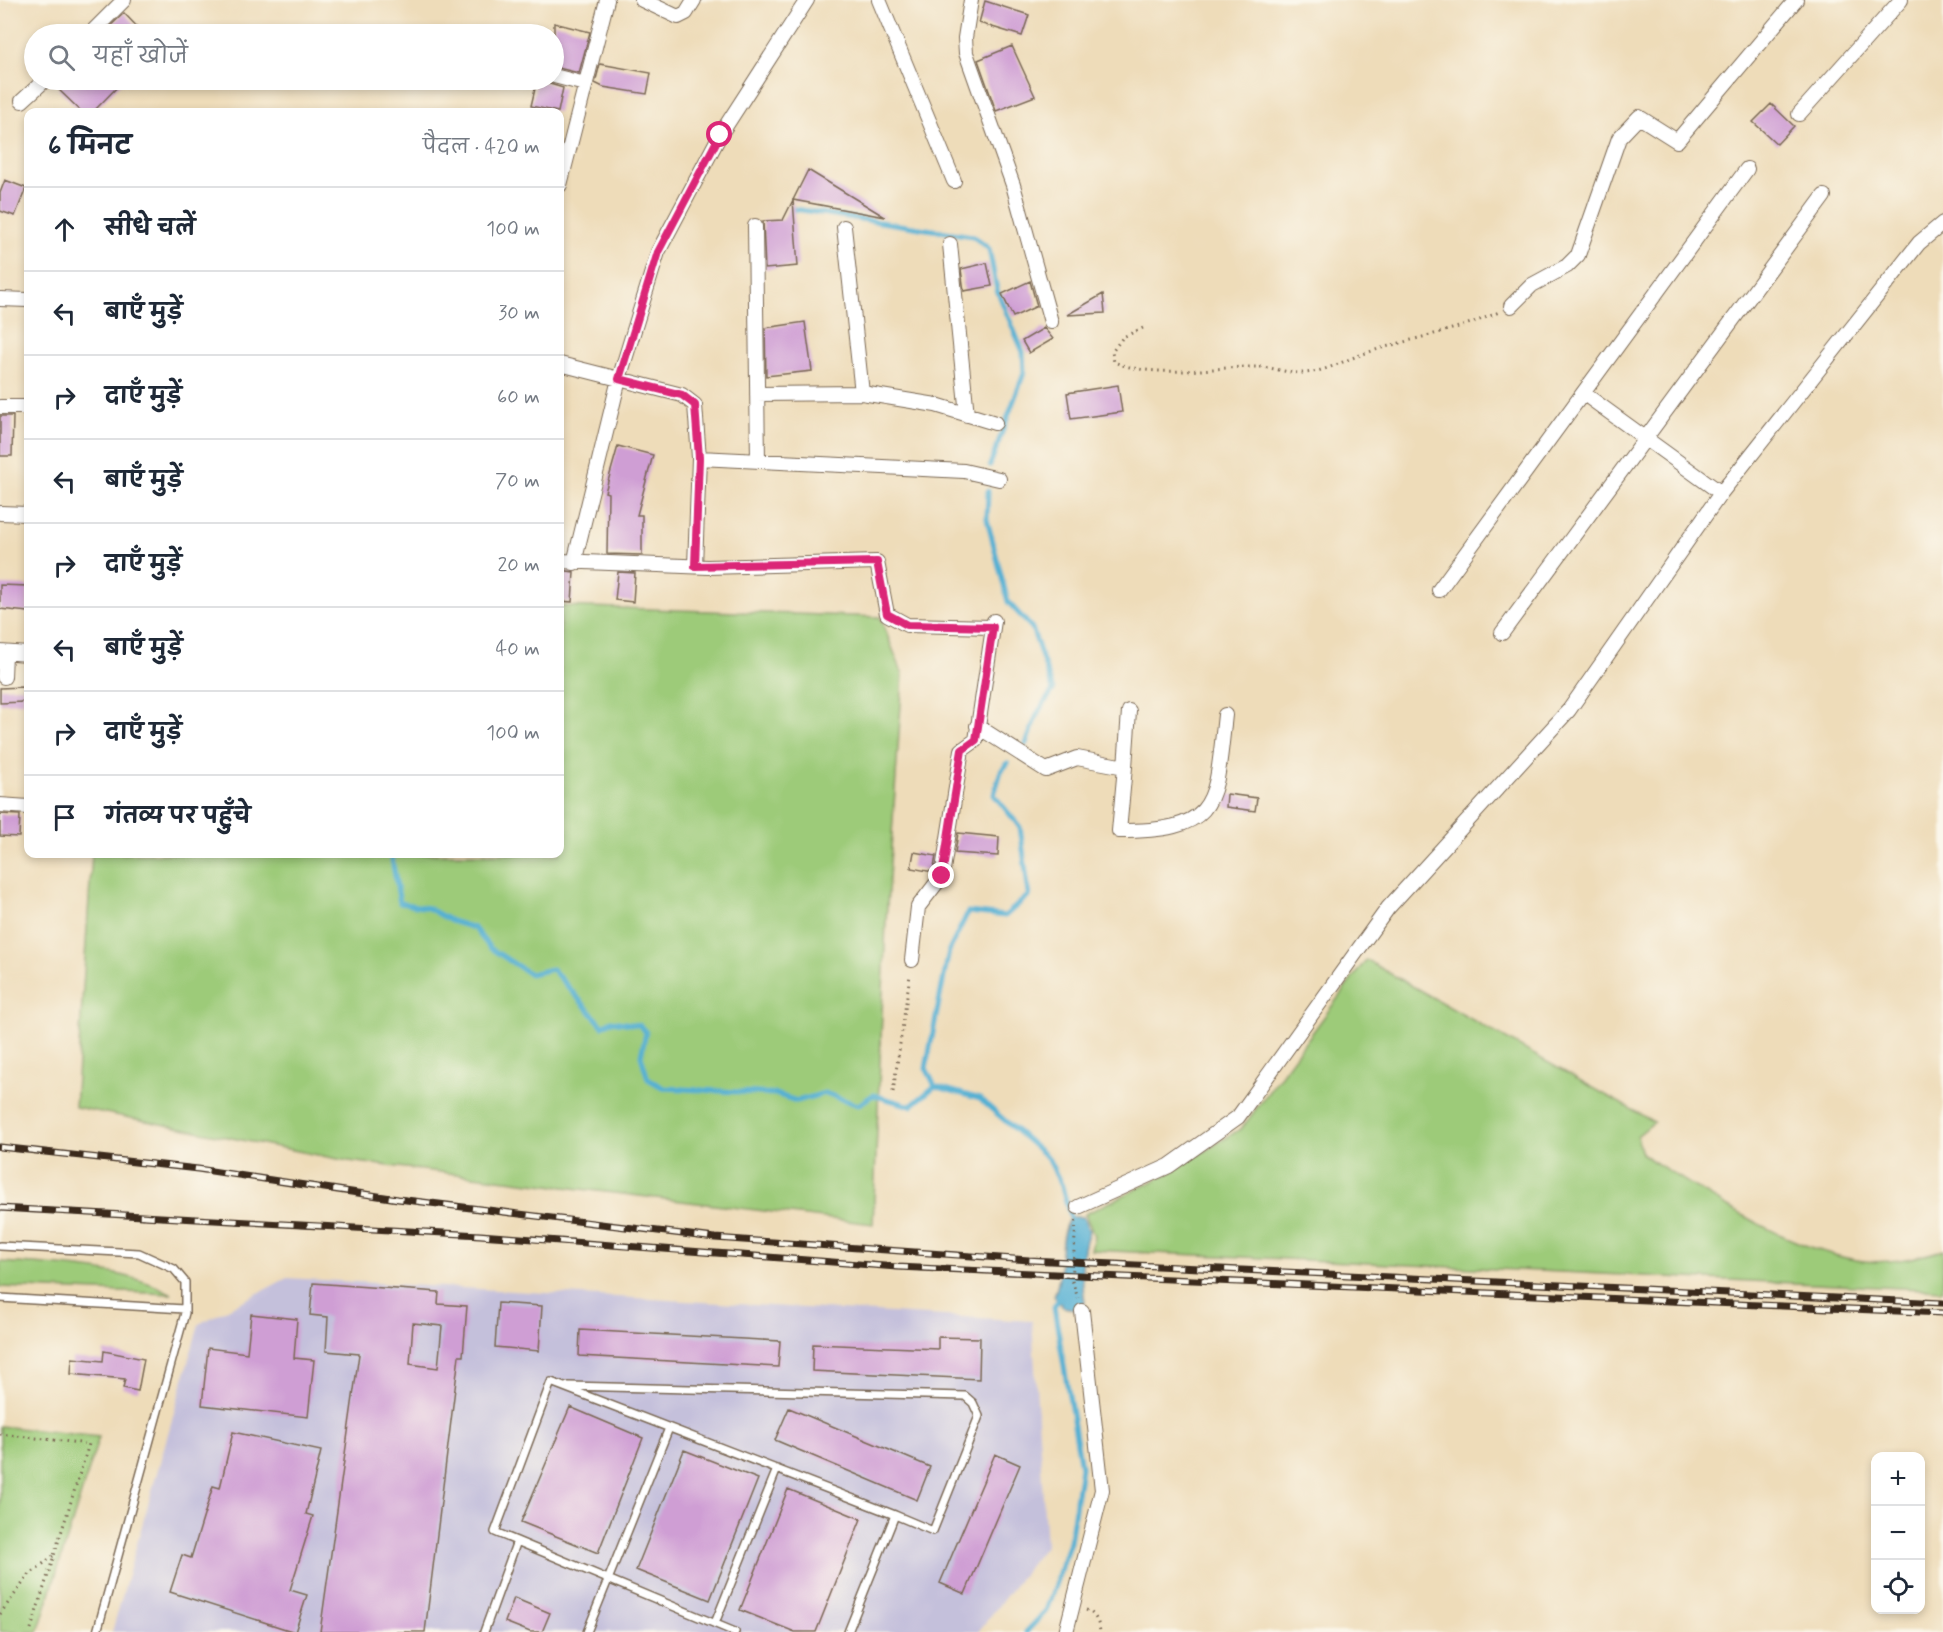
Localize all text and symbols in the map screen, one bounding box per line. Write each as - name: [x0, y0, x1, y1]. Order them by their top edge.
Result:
- search box: [24, 24, 564, 90]
- icon: search: [45, 41, 78, 74]
- text: यहाँ खोजें: [93, 43, 188, 71]
- route start: [706, 121, 732, 147]
- text: 6 मिनट: [48, 130, 131, 164]
- text: पैदल · 420 m: [423, 134, 540, 161]
- icon: ahead: [48, 213, 81, 246]
- text: सीधे चलें: [105, 215, 195, 243]
- text: 100 m: [486, 216, 540, 243]
- icon: left: [48, 297, 81, 330]
- text: बाएँ मुड़ें: [105, 299, 183, 327]
- text: 30 m: [498, 300, 540, 327]
- icon: right: [48, 381, 81, 414]
- text: दाएँ मुड़ें: [105, 383, 182, 411]
- text: 60 m: [497, 384, 540, 411]
- icon: left: [48, 465, 81, 498]
- text: बाएँ मुड़ें: [105, 467, 183, 495]
- text: 70 m: [495, 468, 540, 495]
- icon: right: [48, 549, 81, 582]
- text: दाएँ मुड़ें: [105, 551, 182, 579]
- text: 20 m: [497, 552, 540, 579]
- icon: left: [48, 633, 81, 666]
- text: बाएँ मुड़ें: [105, 635, 183, 663]
- text: 40 m: [496, 636, 540, 663]
- icon: right: [48, 717, 81, 750]
- text: दाएँ मुड़ें: [105, 719, 182, 747]
- text: 100 m: [486, 720, 540, 747]
- icon: arrive: [48, 801, 81, 834]
- text: गंतव्य पर पहुँचे: [105, 803, 251, 831]
- route end: [928, 862, 954, 888]
- map controls: [1871, 1452, 1925, 1614]
- button: +: [1871, 1452, 1925, 1506]
- button: −: [1871, 1506, 1925, 1560]
- button: locate: [1871, 1560, 1925, 1614]

